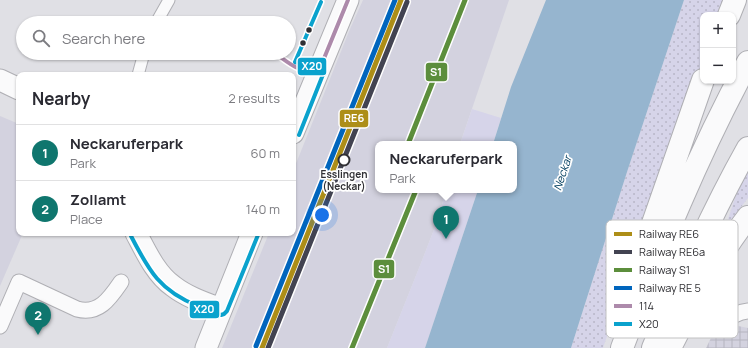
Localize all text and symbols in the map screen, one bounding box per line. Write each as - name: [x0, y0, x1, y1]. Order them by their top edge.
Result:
- map controls: [700, 12, 736, 84]
- button: +: [700, 12, 736, 48]
- search box: [16, 16, 296, 60]
- unlabelled marker: [304, 25, 314, 35]
- icon: search: [30, 27, 52, 49]
- text: Search here: [62, 28, 145, 49]
- unlabelled marker: [298, 38, 308, 48]
- button: −: [700, 48, 736, 84]
- line badge: X20: [297, 57, 327, 76]
- text: X20: [302, 58, 323, 73]
- line badge: S1: [425, 62, 448, 82]
- text: S1: [430, 64, 442, 79]
- text: Nearby: [32, 87, 90, 110]
- text: 2 results: [228, 89, 280, 107]
- line badge: RE6: [339, 109, 369, 128]
- text: RE6: [344, 110, 364, 125]
- text: Neckaruferpark: [70, 133, 183, 154]
- popup: [375, 141, 517, 193]
- text: 1: [42, 144, 48, 162]
- text: 60 m: [250, 144, 280, 162]
- text: Neckaruferpark: [390, 148, 502, 169]
- water label: Neckar: [549, 152, 575, 192]
- marker: Esslingen (Neckar): [337, 153, 351, 167]
- text: Park: [70, 154, 96, 172]
- place label: Esslingen (Neckar): [321, 167, 367, 193]
- text: Park: [390, 169, 415, 187]
- text: Zollamt: [70, 189, 126, 210]
- text: 2: [41, 200, 49, 218]
- text: 140 m: [246, 200, 280, 218]
- your location: [312, 205, 332, 225]
- pin: 1: [433, 206, 459, 239]
- text: Place: [70, 210, 103, 228]
- legend: [606, 220, 738, 338]
- text: Railway RE6: [639, 226, 699, 241]
- text: Railway RE6a: [639, 244, 705, 259]
- line badge: S1: [373, 259, 395, 279]
- text: S1: [378, 261, 390, 276]
- text: Railway S1: [639, 262, 690, 277]
- text: Railway RE 5: [639, 280, 701, 295]
- text: 114: [639, 298, 654, 313]
- line badge: X20: [189, 300, 220, 319]
- text: X20: [194, 301, 215, 316]
- pin: 2: [25, 302, 51, 335]
- text: X20: [639, 316, 659, 331]

